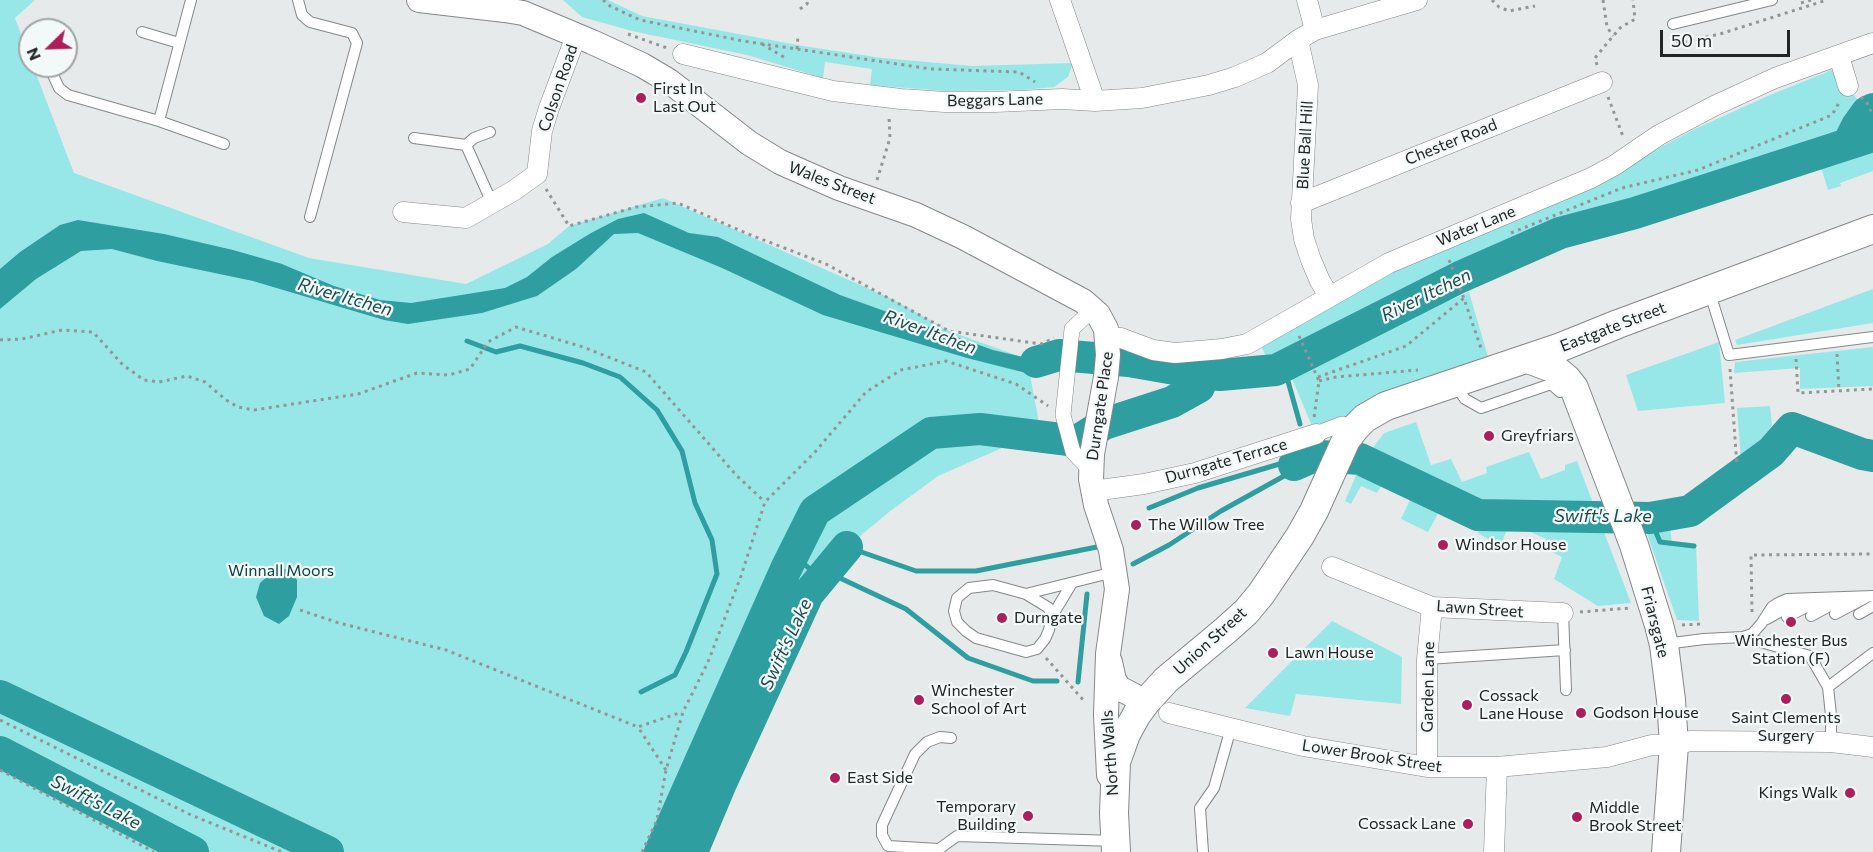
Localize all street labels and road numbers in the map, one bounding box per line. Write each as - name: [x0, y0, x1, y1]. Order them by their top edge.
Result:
- street label: Colson Road: [534, 42, 582, 134]
- street label: Beggars Lane: [947, 90, 1043, 110]
- street label: Blue Ball Hill: [1293, 100, 1317, 190]
- street label: Chester Road: [1402, 115, 1500, 169]
- street label: Wales Street: [786, 158, 878, 208]
- street label: Water Lane: [1434, 201, 1518, 251]
- street label: Eastgate Street: [1557, 298, 1669, 356]
- street label: Durngate Place: [1083, 350, 1117, 462]
- street label: Durngate Terrace: [1163, 434, 1289, 488]
- street label: Friarsgate: [1637, 584, 1673, 660]
- street label: Lawn Street: [1436, 596, 1524, 622]
- street label: Union Street: [1169, 603, 1251, 679]
- street label: Garden Lane: [1418, 641, 1438, 733]
- street label: North Walls: [1097, 709, 1123, 797]
- street label: Lower Brook Street: [1301, 735, 1443, 777]

